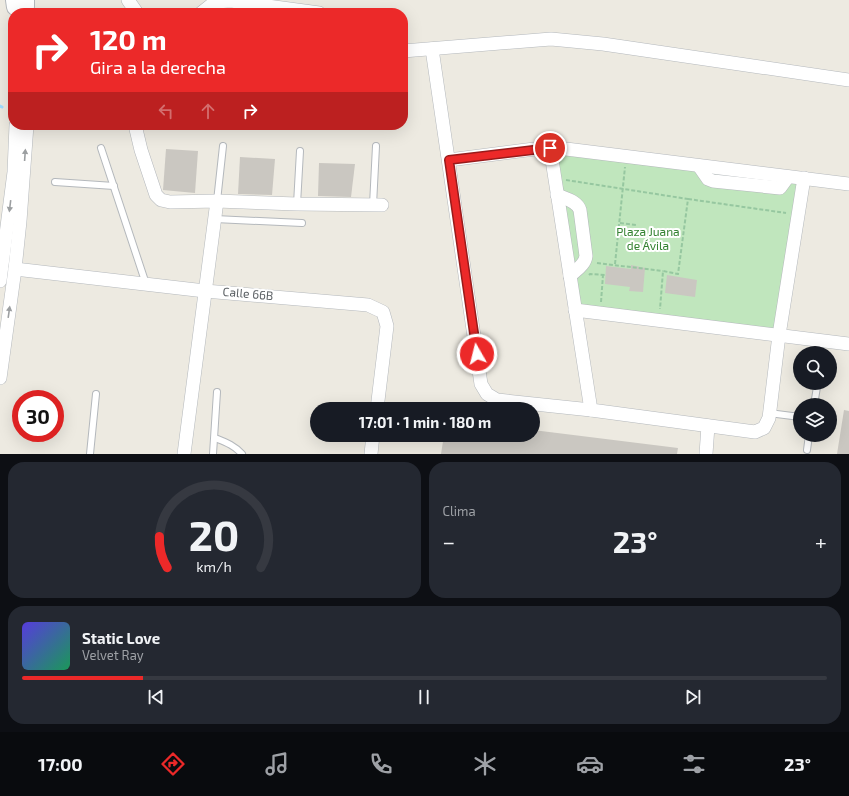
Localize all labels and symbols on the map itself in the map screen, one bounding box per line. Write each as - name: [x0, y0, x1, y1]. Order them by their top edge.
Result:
- pin: [533, 131, 567, 165]
- one-way arrow: [21, 149, 28, 161]
- one-way arrow: [7, 200, 13, 212]
- park label: Plaza Juana de Ávila: [616, 224, 680, 252]
- street label: Calle 66B: [222, 284, 274, 302]
- one-way arrow: [6, 306, 12, 318]
- position arrow: [456, 333, 498, 375]
- speed limit sign: 30: [12, 390, 64, 442]

